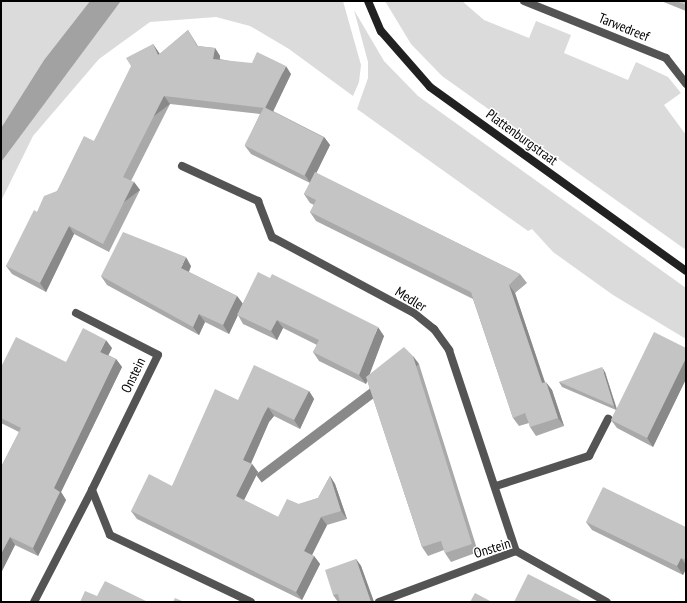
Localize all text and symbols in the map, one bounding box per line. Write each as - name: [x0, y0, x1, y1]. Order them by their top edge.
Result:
- street label: Tarwedreef: [596, 9, 652, 45]
- street label: Plattenburgstraat: [483, 105, 561, 169]
- street label: Medler: [392, 283, 430, 315]
- street label: Onstein: [117, 355, 149, 395]
- street label: Onstein: [472, 535, 512, 561]

